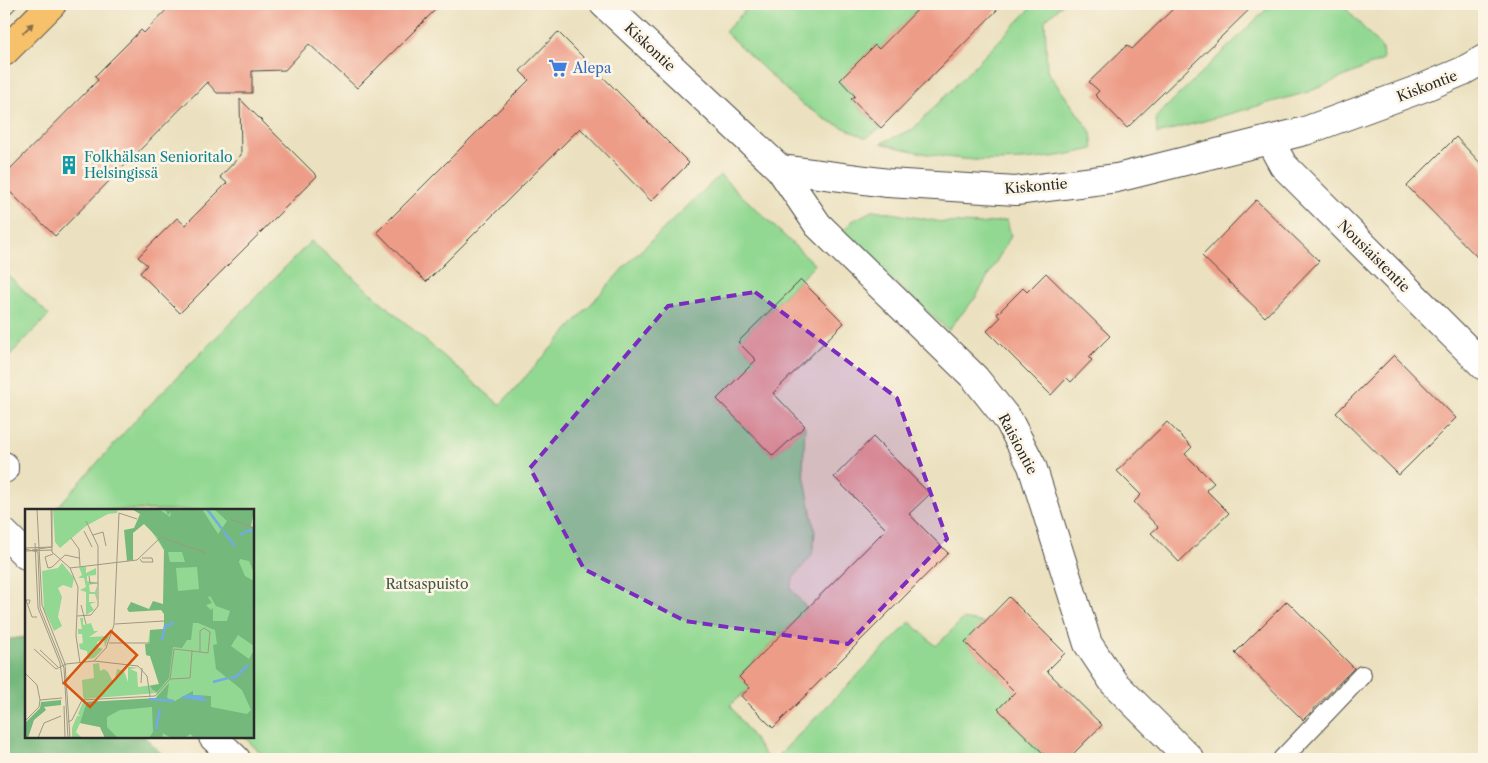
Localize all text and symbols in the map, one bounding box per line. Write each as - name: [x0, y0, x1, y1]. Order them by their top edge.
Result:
- street label: Kiskontie: [621, 19, 679, 75]
- one-way arrow: [22, 22, 34, 34]
- supermarket icon: Alepa: [547, 57, 569, 79]
- place label: Alepa: [572, 59, 612, 77]
- street label: Kiskontie: [1394, 66, 1460, 106]
- place label: Folkhälsan Senioritalo Helsingissä: [84, 148, 233, 182]
- building icon: Folkhälsan Senioritalo Helsingissä: [58, 154, 80, 176]
- street label: Kiskontie: [1004, 174, 1068, 198]
- street label: Nousiaistentie: [1334, 216, 1414, 296]
- street label: Raisiontie: [994, 410, 1042, 478]
- inset map: [25, 509, 254, 738]
- park label: Ratsaspuisto: [385, 575, 469, 593]

